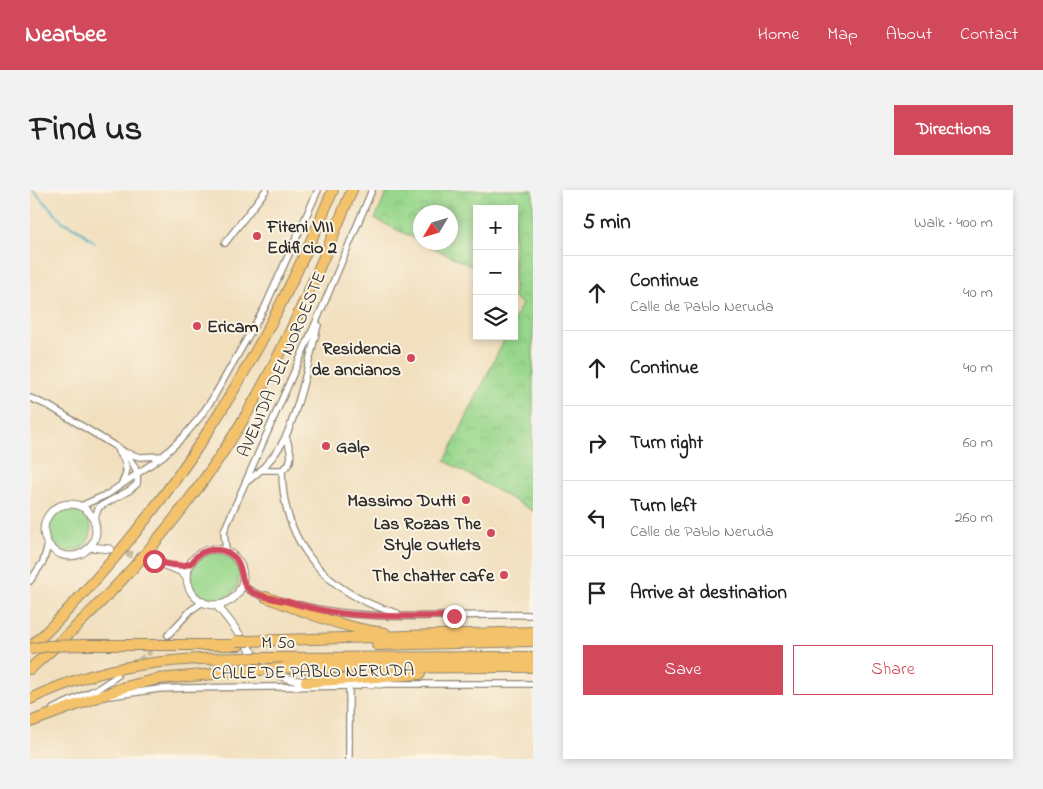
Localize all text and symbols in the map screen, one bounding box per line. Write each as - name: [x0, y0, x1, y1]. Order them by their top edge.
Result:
- text: Nearbee: [25, 18, 107, 53]
- text: Home: [758, 22, 799, 48]
- text: Map: [827, 22, 858, 48]
- text: About: [886, 22, 932, 48]
- text: Contact: [960, 22, 1018, 48]
- text: Find us: [30, 105, 142, 156]
- button: Directions: [894, 105, 1013, 155]
- north arrow: [413, 205, 458, 250]
- map controls: [473, 205, 518, 340]
- button: +: [473, 205, 518, 250]
- text: 5 min: [583, 208, 631, 238]
- text: Walk · 400 m: [914, 211, 993, 235]
- place label: Fiteni VIII Edificio 2: [266, 215, 337, 262]
- marker: Fiteni VIII Edificio 2: [251, 230, 263, 242]
- button: −: [473, 250, 518, 295]
- street label: AVENIDA DEL NOROESTE: [232, 268, 334, 462]
- text: Continue: [630, 268, 698, 295]
- icon: ahead: [583, 279, 611, 307]
- text: 40 m: [963, 281, 993, 305]
- button: layers: [473, 295, 518, 340]
- text: Calle de Pablo Neruda: [630, 295, 774, 319]
- place label: Ericam: [207, 315, 258, 341]
- marker: Ericam: [191, 320, 203, 332]
- place label: Residencia de ancianos: [311, 337, 401, 384]
- marker: Residencia de ancianos: [405, 352, 417, 364]
- icon: ahead: [583, 354, 611, 382]
- text: Continue: [630, 355, 698, 382]
- text: 40 m: [963, 356, 993, 380]
- icon: right: [583, 429, 611, 457]
- text: Turn right: [630, 430, 703, 457]
- text: 60 m: [963, 431, 993, 455]
- place label: Galp: [336, 435, 370, 461]
- marker: Galp: [320, 440, 332, 452]
- place label: Massimo Dutti: [347, 489, 456, 515]
- text: Turn left: [630, 493, 697, 520]
- marker: Massimo Dutti: [460, 494, 472, 506]
- icon: left: [583, 504, 611, 532]
- text: 260 m: [955, 506, 993, 530]
- place label: Las Rozas The Style Outlets: [374, 512, 482, 560]
- text: Calle de Pablo Neruda: [630, 520, 774, 544]
- marker: Las Rozas The Style Outlets: [485, 527, 497, 539]
- route start: [143, 550, 166, 573]
- place label: The chatter cafe: [372, 564, 495, 590]
- marker: The chatter cafe: [498, 569, 510, 581]
- icon: arrive: [583, 579, 611, 607]
- text: Arrive at destination: [630, 580, 787, 607]
- route end: [443, 605, 466, 628]
- street label: M 50: [261, 631, 295, 657]
- button: Save: [583, 645, 783, 695]
- button: Share: [793, 645, 993, 695]
- street label: CALLE DE PABLO NERUDA: [212, 658, 415, 688]

